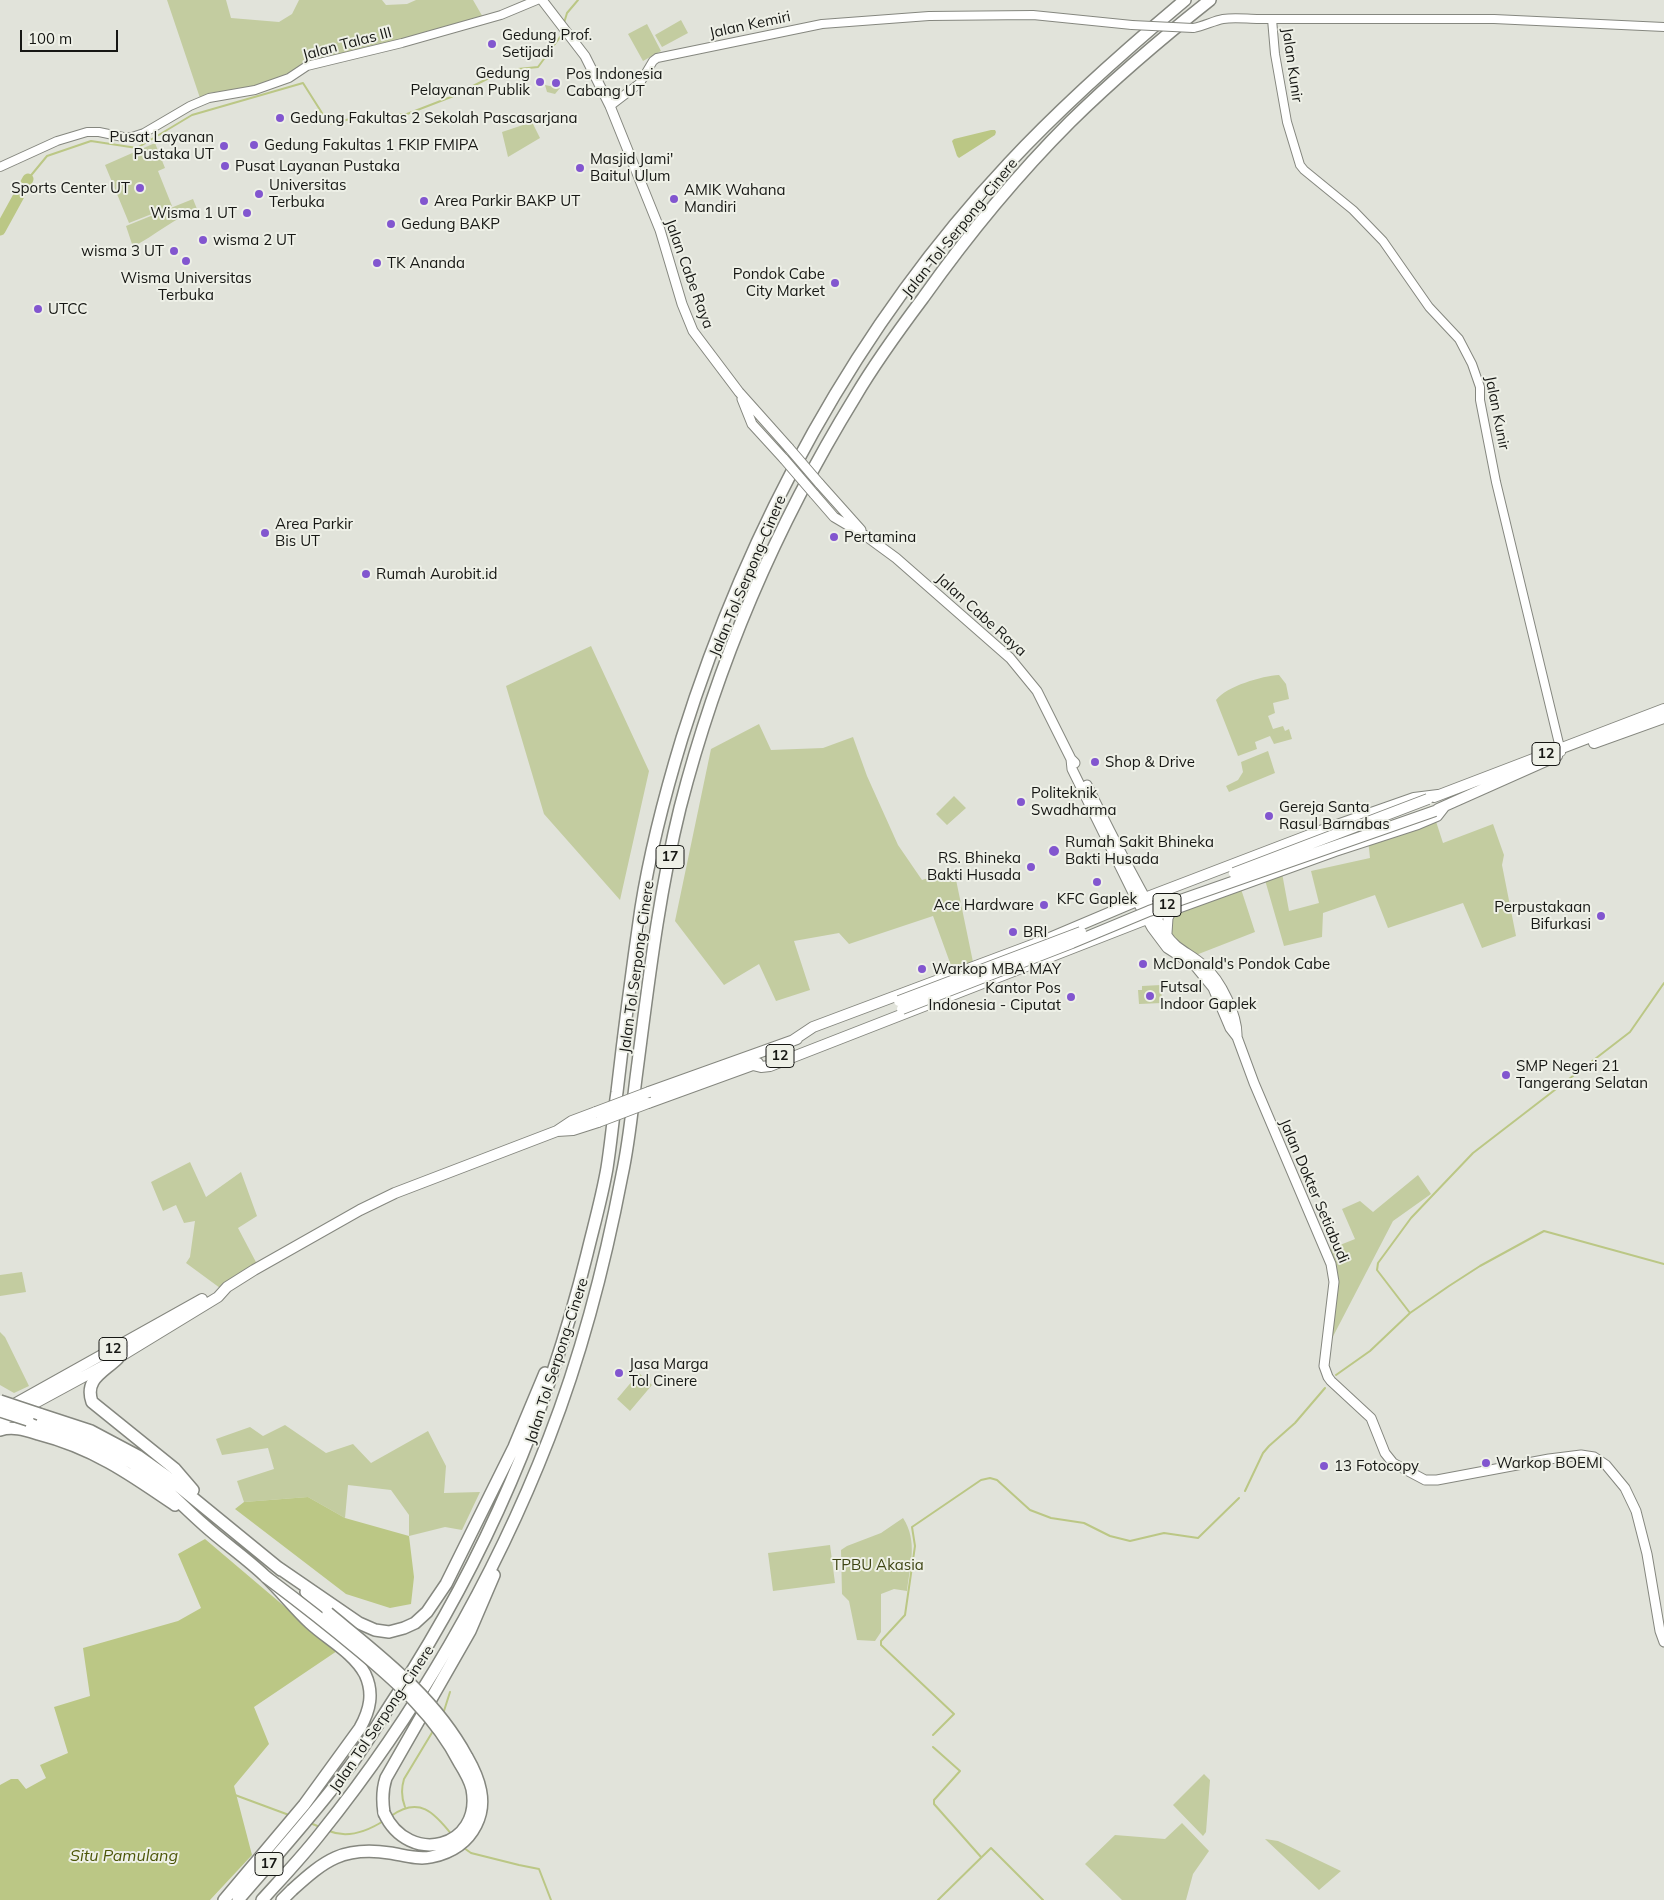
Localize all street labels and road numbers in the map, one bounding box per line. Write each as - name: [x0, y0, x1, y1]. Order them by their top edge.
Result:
- street label: Jalan Kemiri: [708, 8, 792, 42]
- street label: Jalan Talas III: [300, 23, 394, 65]
- street label: Jalan Kunir: [1278, 27, 1306, 103]
- street label: Jalan Tol Serpong–Cinere: [898, 155, 1022, 301]
- street label: Jalan Cabe Raya: [661, 217, 717, 331]
- street label: Jalan Kunir: [1481, 374, 1513, 452]
- street label: Jalan Tol Serpong–Cinere: [706, 493, 790, 659]
- street label: Jalan Cabe Raya: [932, 570, 1030, 660]
- road number: 12: [1532, 742, 1560, 766]
- road number: 17: [656, 846, 684, 869]
- street label: Jalan Tol Serpong–Cinere: [616, 880, 658, 1054]
- road number: 12: [1153, 894, 1181, 916]
- road number: 12: [766, 1044, 794, 1068]
- street label: Jalan Dokter Setiabudi: [1275, 1116, 1353, 1266]
- street label: Jalan Tol Serpong–Cinere: [522, 1276, 592, 1446]
- road number: 12: [99, 1338, 127, 1360]
- street label: Jalan Tol Serpong–Cinere: [326, 1642, 438, 1796]
- road number: 17: [255, 1852, 283, 1876]

